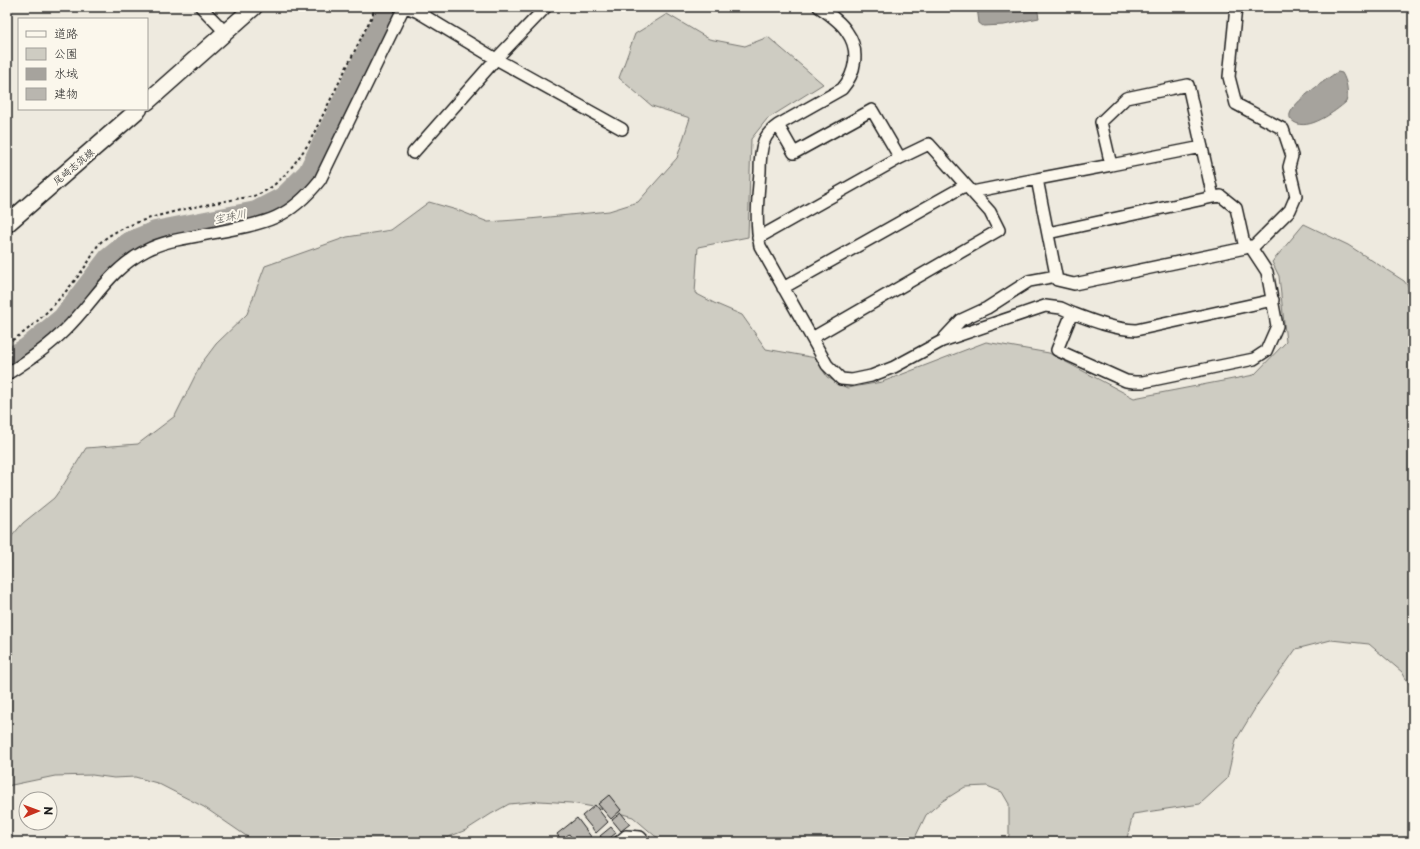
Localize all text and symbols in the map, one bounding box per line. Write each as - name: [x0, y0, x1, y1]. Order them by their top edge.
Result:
- legend: [18, 18, 148, 110]
- text: 道路: [54, 24, 78, 42]
- text: 公園: [54, 44, 78, 62]
- text: 水域: [54, 64, 78, 82]
- text: 建物: [54, 84, 78, 102]
- street label: 尾崎志筑線: [49, 144, 97, 188]
- water label: 宝珠川: [212, 205, 248, 227]
- north arrow: [18, 791, 58, 831]
- text: N: [40, 806, 57, 816]

